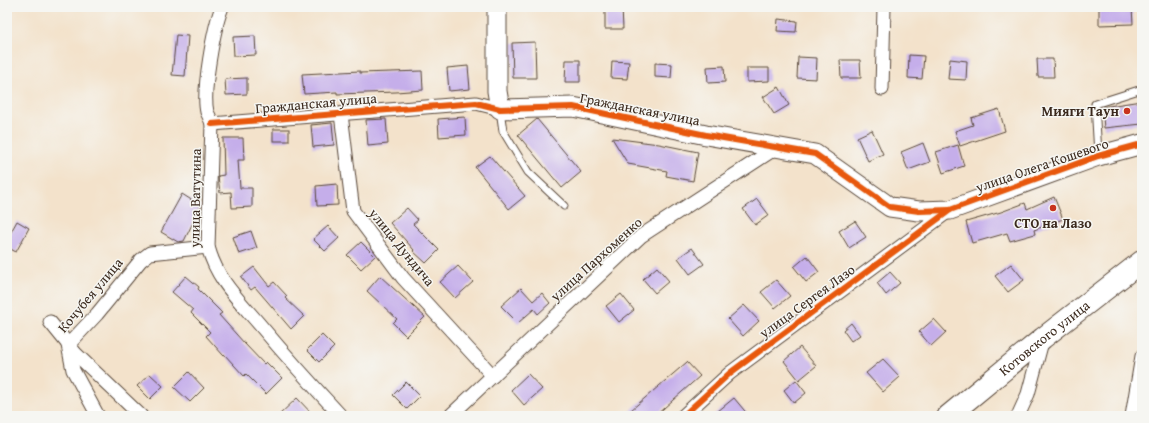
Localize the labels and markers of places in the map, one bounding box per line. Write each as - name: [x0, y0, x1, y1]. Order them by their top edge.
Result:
- place label: Мияги Таун: [1041, 101, 1119, 121]
- marker: Мияги Таун: [1122, 106, 1132, 116]
- marker: СТО на Лазо: [1048, 203, 1058, 213]
- place label: СТО на Лазо: [1014, 213, 1092, 233]

